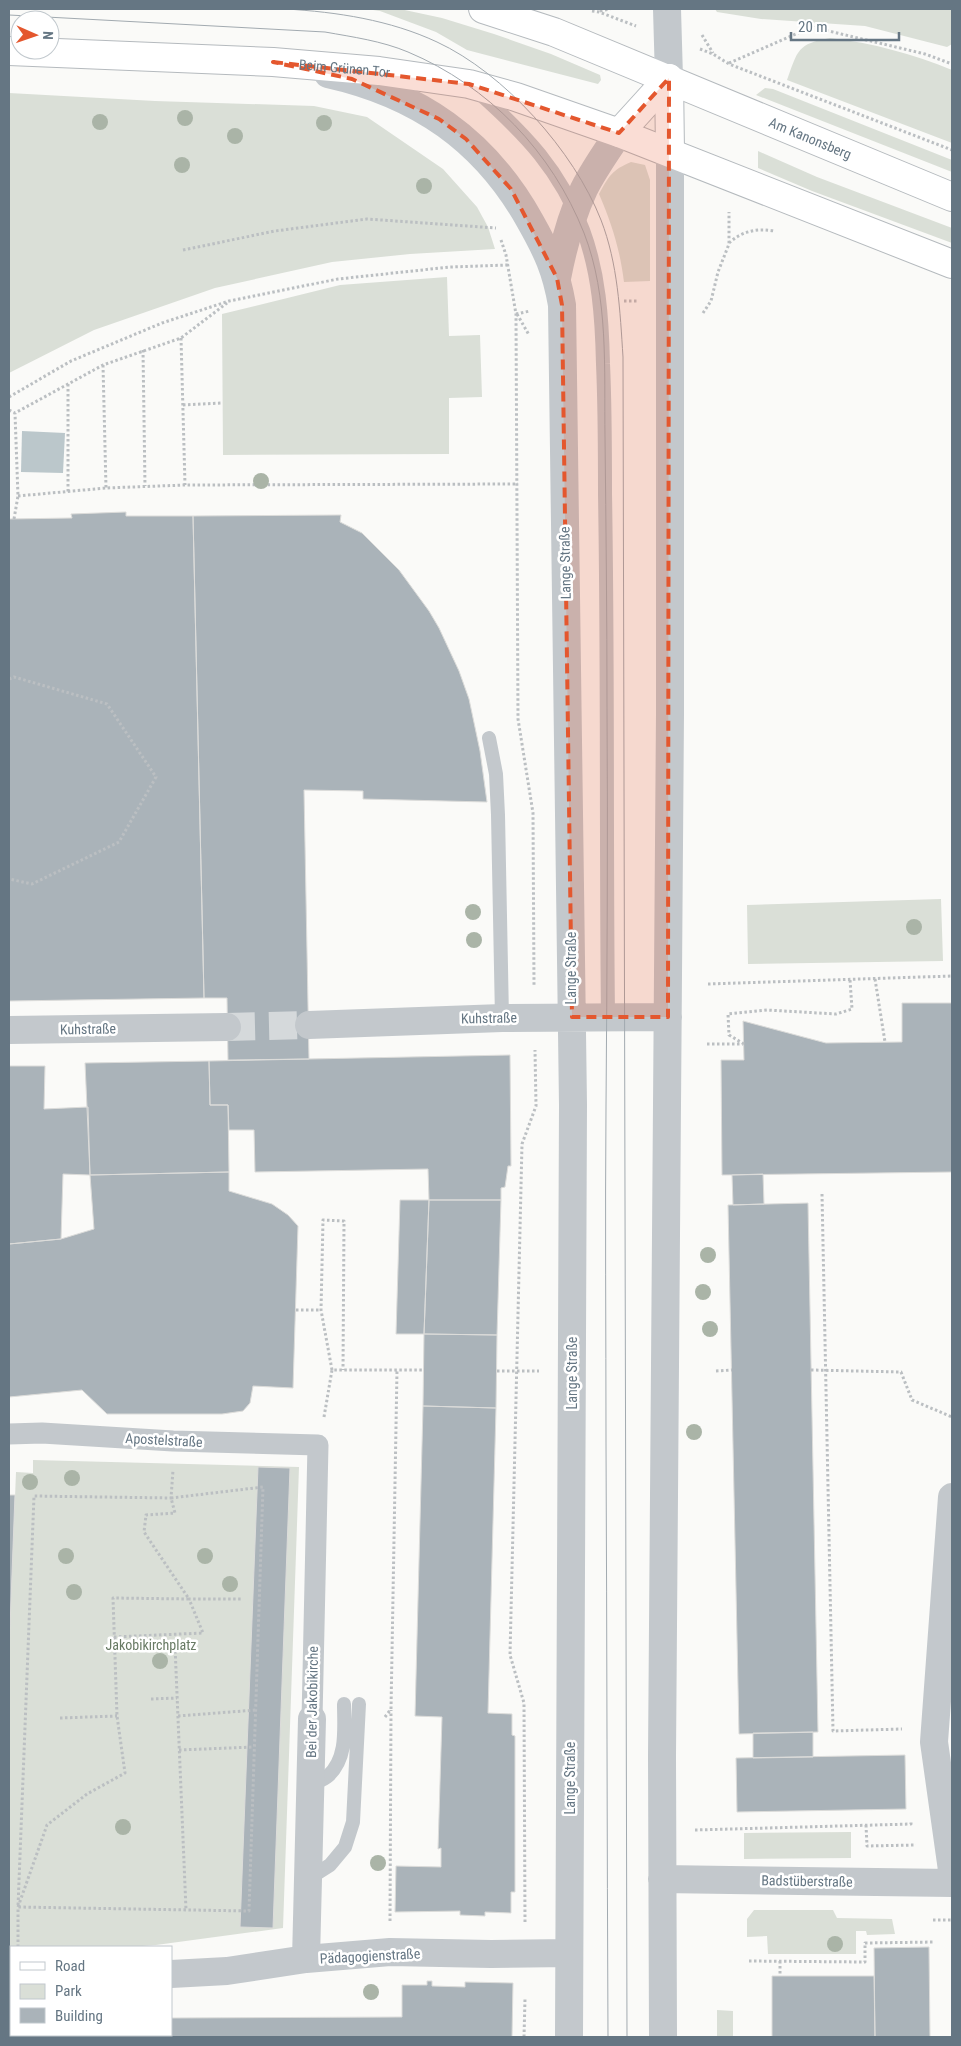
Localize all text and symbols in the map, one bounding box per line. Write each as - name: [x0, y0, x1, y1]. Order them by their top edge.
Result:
- north arrow: [10, 10, 60, 60]
- scale bar: [791, 10, 898, 42]
- text: 20 m: [798, 18, 828, 36]
- text: N: [40, 31, 56, 40]
- street label: Beim Grünen Tor: [298, 56, 391, 81]
- street label: Am Kanonsberg: [767, 114, 854, 162]
- street label: Lange Straße: [556, 526, 574, 600]
- street label: Lange Straße: [563, 931, 579, 1004]
- street label: Kuhstraße: [461, 1010, 518, 1026]
- street label: Kuhstraße: [60, 1021, 117, 1037]
- street label: Lange Straße: [564, 1336, 580, 1409]
- street label: Apostelstraße: [125, 1430, 204, 1450]
- park label: Jakobikirchplatz: [106, 1637, 196, 1653]
- street label: Bei der Jakobikirche: [303, 1645, 321, 1758]
- street label: Lange Straße: [562, 1741, 578, 1814]
- street label: Badstüberstraße: [761, 1872, 853, 1890]
- street label: Pädagogienstraße: [319, 1945, 421, 1967]
- legend: [10, 1946, 172, 2036]
- text: Road: [55, 1957, 85, 1975]
- text: Park: [55, 1982, 82, 2000]
- text: Building: [55, 2007, 103, 2025]

